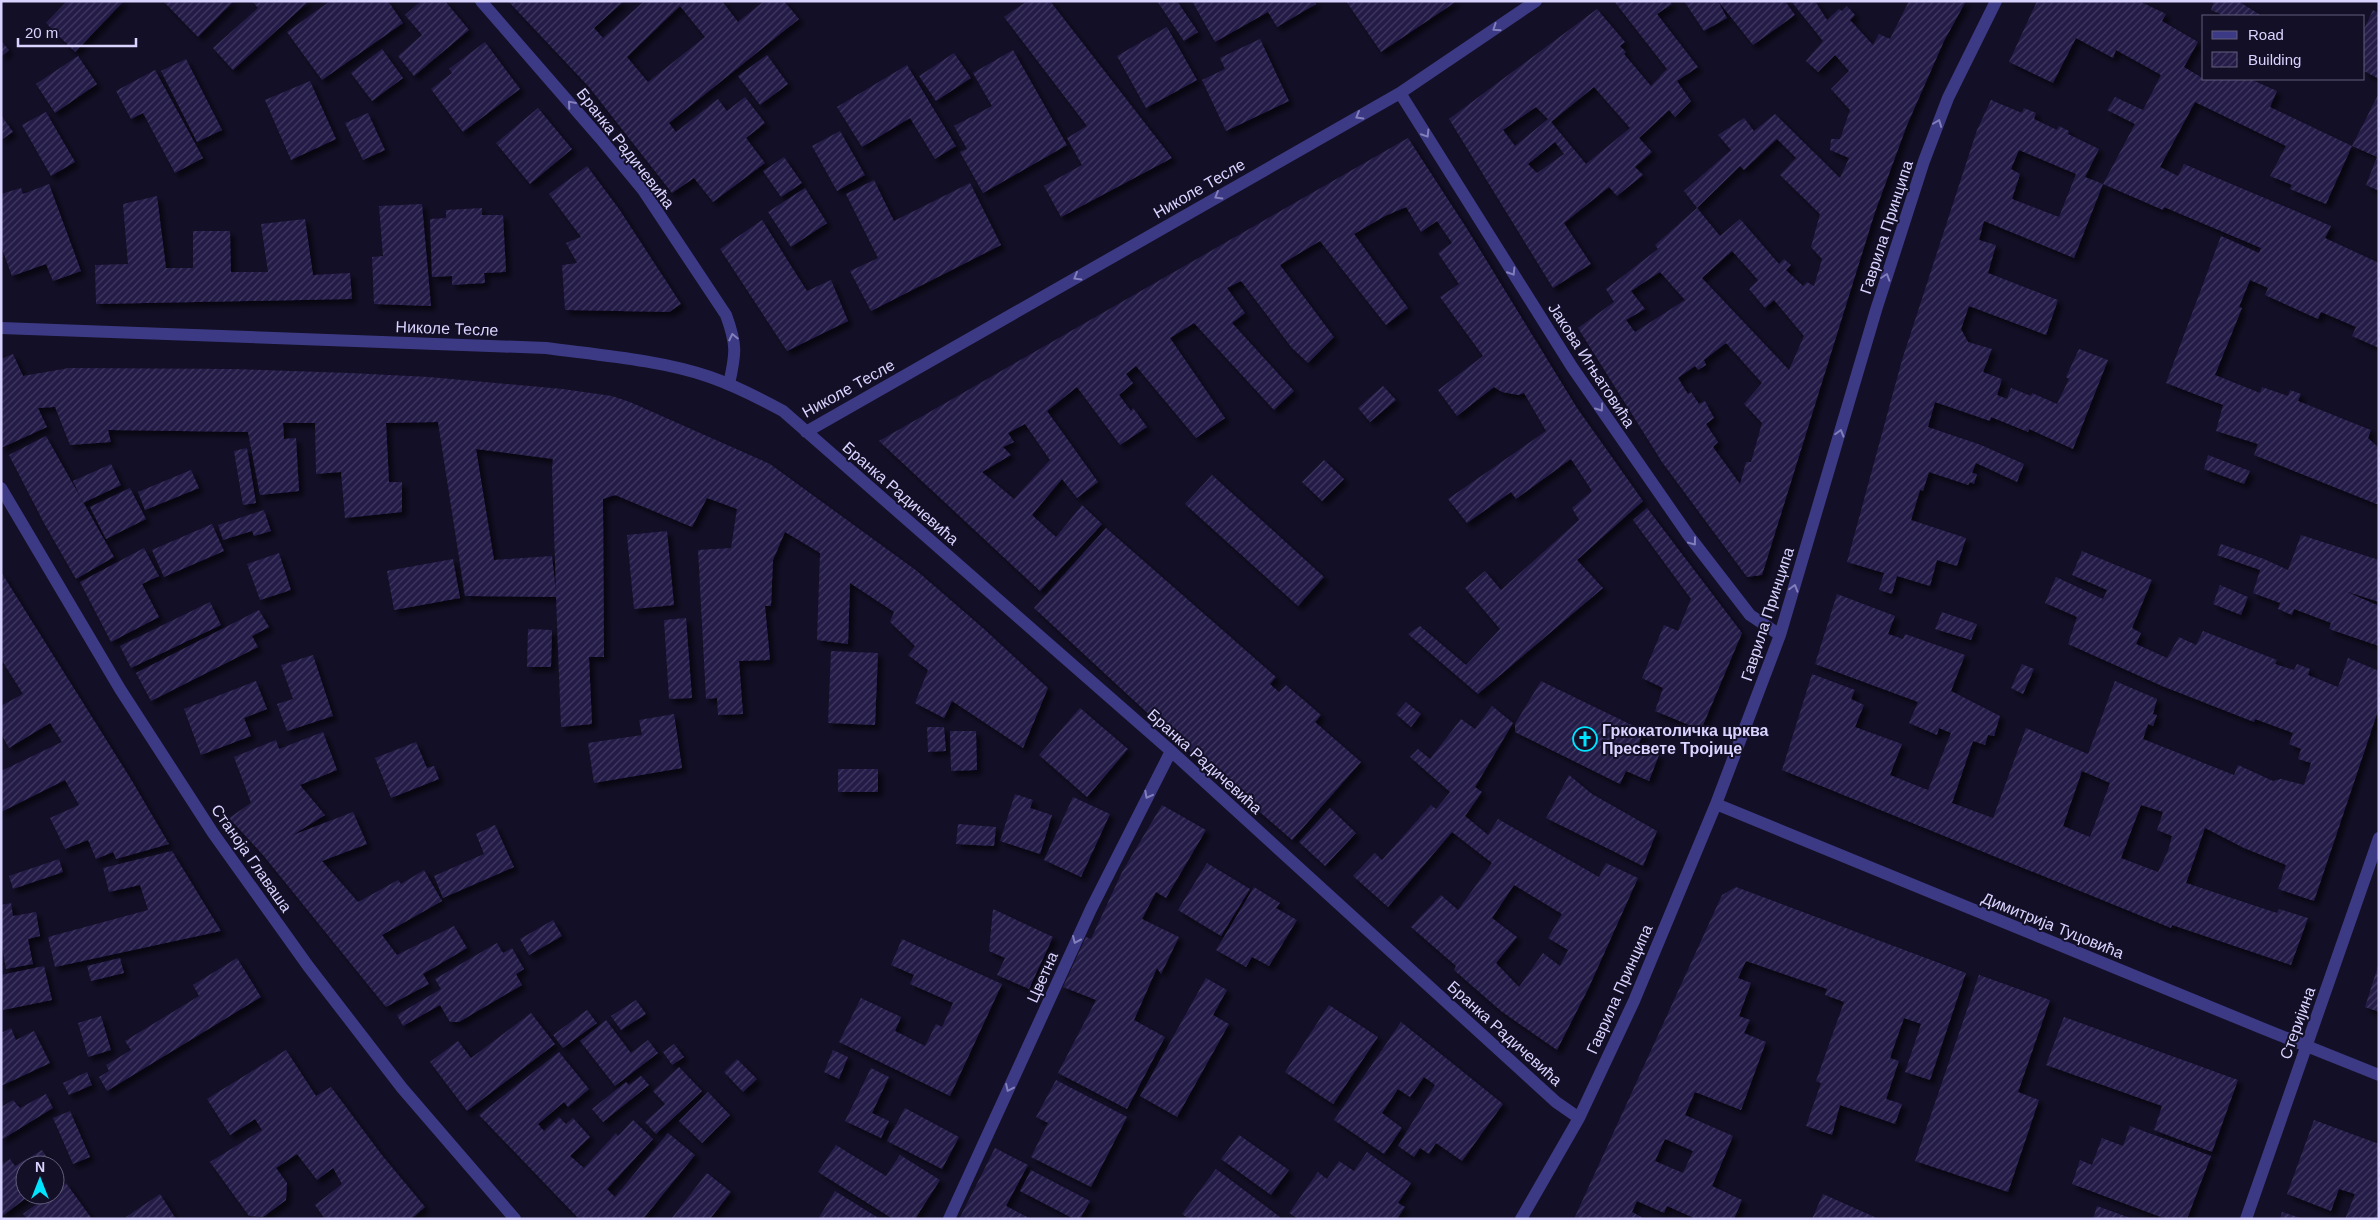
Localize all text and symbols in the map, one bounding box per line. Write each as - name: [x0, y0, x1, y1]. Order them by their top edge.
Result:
- scale bar: [18, 15, 135, 47]
- legend: [2202, 15, 2365, 80]
- one-way arrow: [1492, 22, 1501, 32]
- text: 20 m: [25, 24, 58, 41]
- text: Road: [2248, 26, 2284, 43]
- text: Building: [2248, 51, 2301, 68]
- street label: Бранка Радичевића: [573, 85, 678, 212]
- one-way arrow: [568, 101, 577, 110]
- one-way arrow: [1356, 110, 1365, 120]
- one-way arrow: [1932, 119, 1943, 128]
- one-way arrow: [1420, 128, 1429, 138]
- street label: Николе Тесле: [1150, 155, 1248, 222]
- street label: Гаврила Принципа: [1857, 158, 1916, 296]
- one-way arrow: [1214, 190, 1223, 200]
- one-way arrow: [1506, 266, 1515, 275]
- one-way arrow: [1073, 271, 1082, 281]
- one-way arrow: [1881, 273, 1891, 282]
- street label: Јакова Игњатовића: [1545, 300, 1638, 431]
- street label: Николе Тесле: [395, 318, 499, 339]
- one-way arrow: [728, 332, 739, 341]
- street label: Николе Тесле: [799, 356, 897, 421]
- one-way arrow: [1594, 403, 1603, 412]
- one-way arrow: [1834, 429, 1844, 437]
- street label: Бранка Радичевића: [839, 439, 962, 548]
- one-way arrow: [1687, 536, 1696, 546]
- street label: Гаврила Принципа: [1738, 545, 1797, 683]
- one-way arrow: [1788, 585, 1798, 593]
- street label: Бранка Радичевића: [1144, 706, 1265, 817]
- place label: Гркокатоличка црква Пресвете Тројице: [1602, 722, 1769, 757]
- church icon: Гркокатоличка црква Пресвете Тројице: [1572, 726, 1598, 752]
- one-way arrow: [1144, 789, 1154, 798]
- street label: Станоја Главаша: [208, 801, 295, 915]
- street label: Димитрија Туцовића: [1979, 889, 2126, 962]
- street label: Гаврила Принципа: [1583, 922, 1656, 1056]
- one-way arrow: [1072, 935, 1083, 944]
- street label: Цветна: [1024, 949, 1061, 1005]
- street label: Бранка Радичевића: [1444, 978, 1565, 1089]
- street label: Стеријина: [2277, 985, 2318, 1062]
- one-way arrow: [1005, 1083, 1016, 1092]
- north arrow: [15, 1155, 65, 1205]
- text: N: [35, 1159, 45, 1175]

